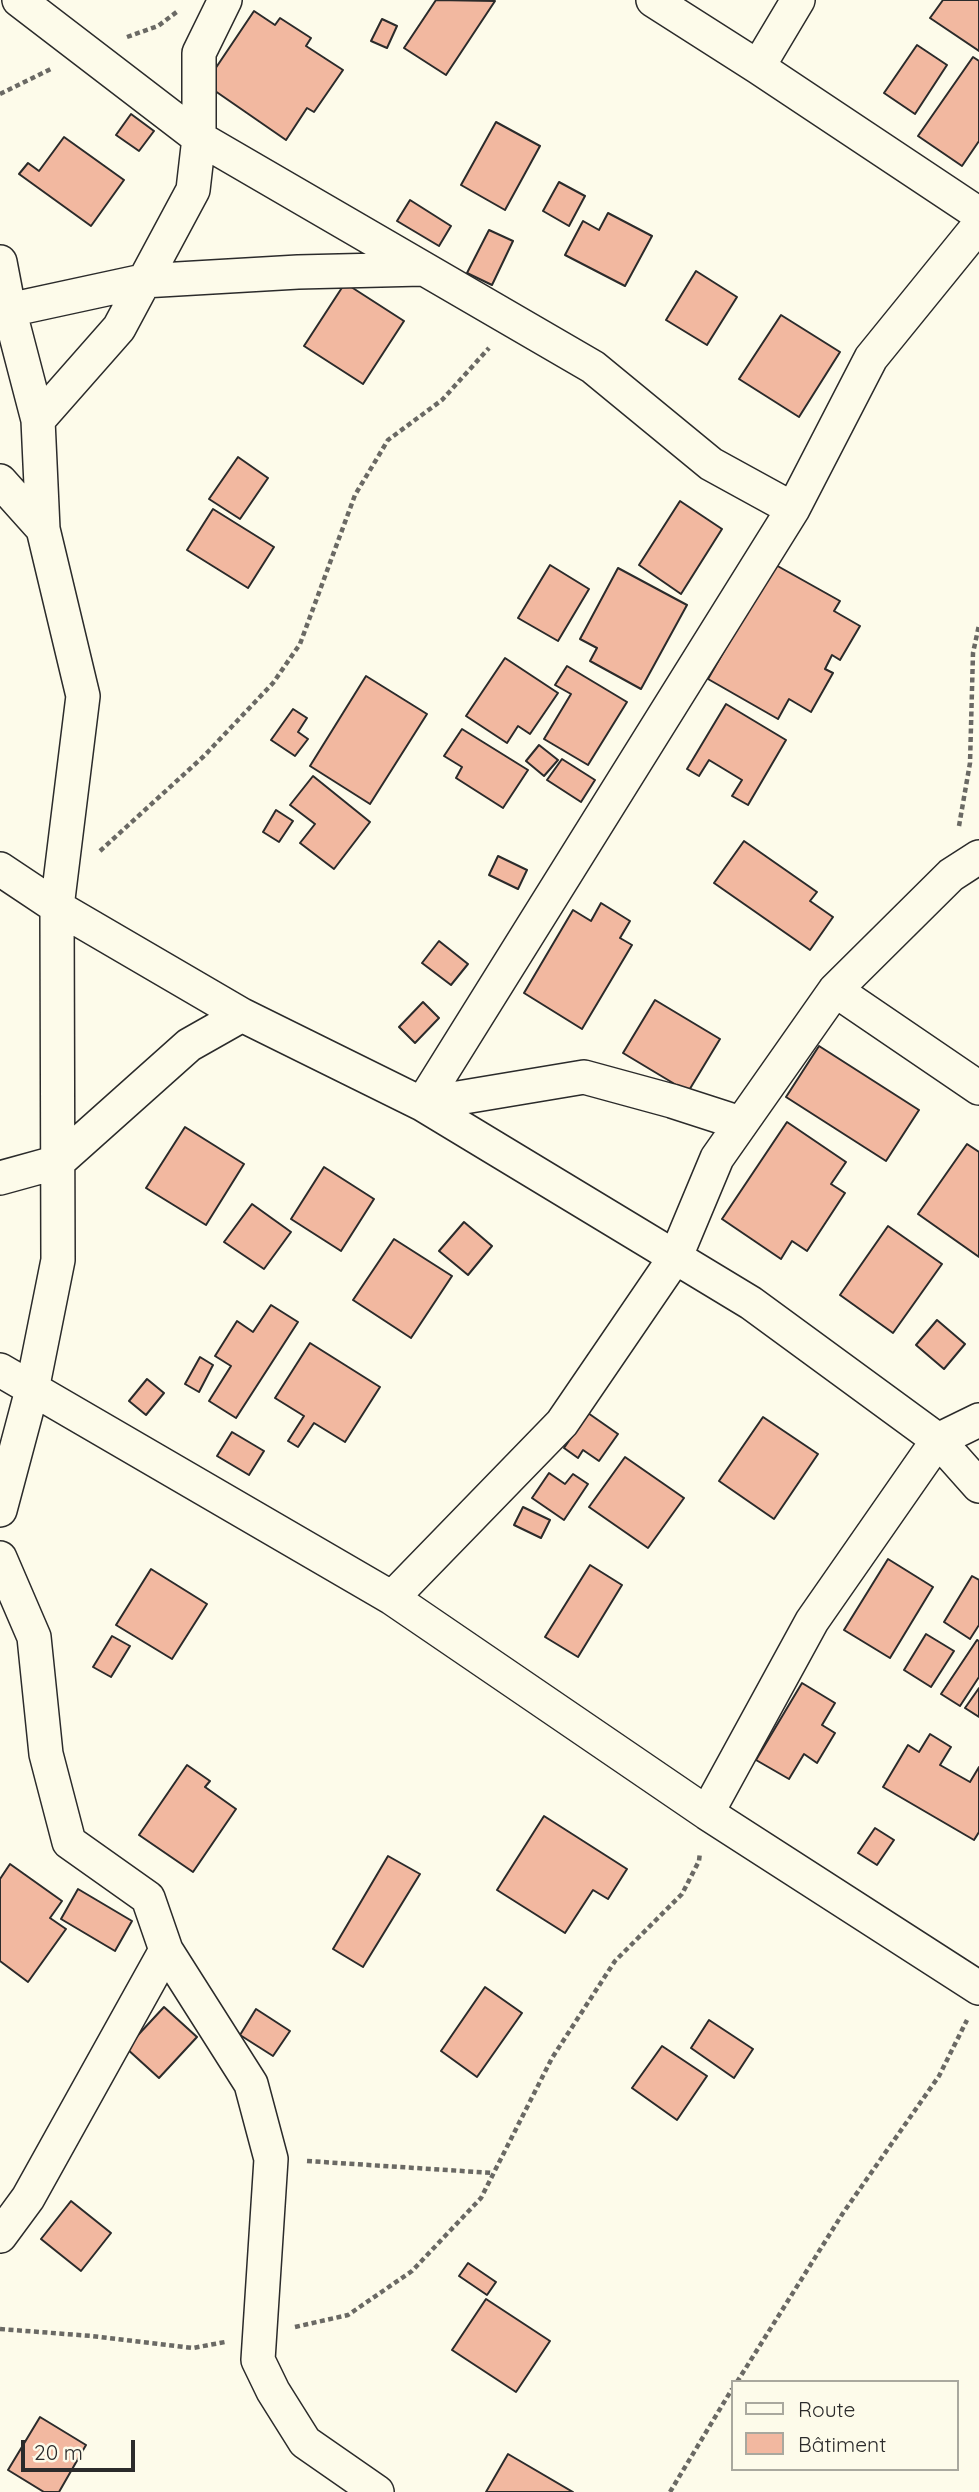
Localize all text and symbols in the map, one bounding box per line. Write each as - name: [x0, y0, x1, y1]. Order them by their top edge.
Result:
- legend: [730, 2380, 958, 2471]
- text: Route: [798, 2396, 855, 2422]
- scale bar: [24, 2426, 138, 2470]
- text: Bâtiment: [798, 2431, 886, 2457]
- text: 20 m: [34, 2439, 83, 2465]

